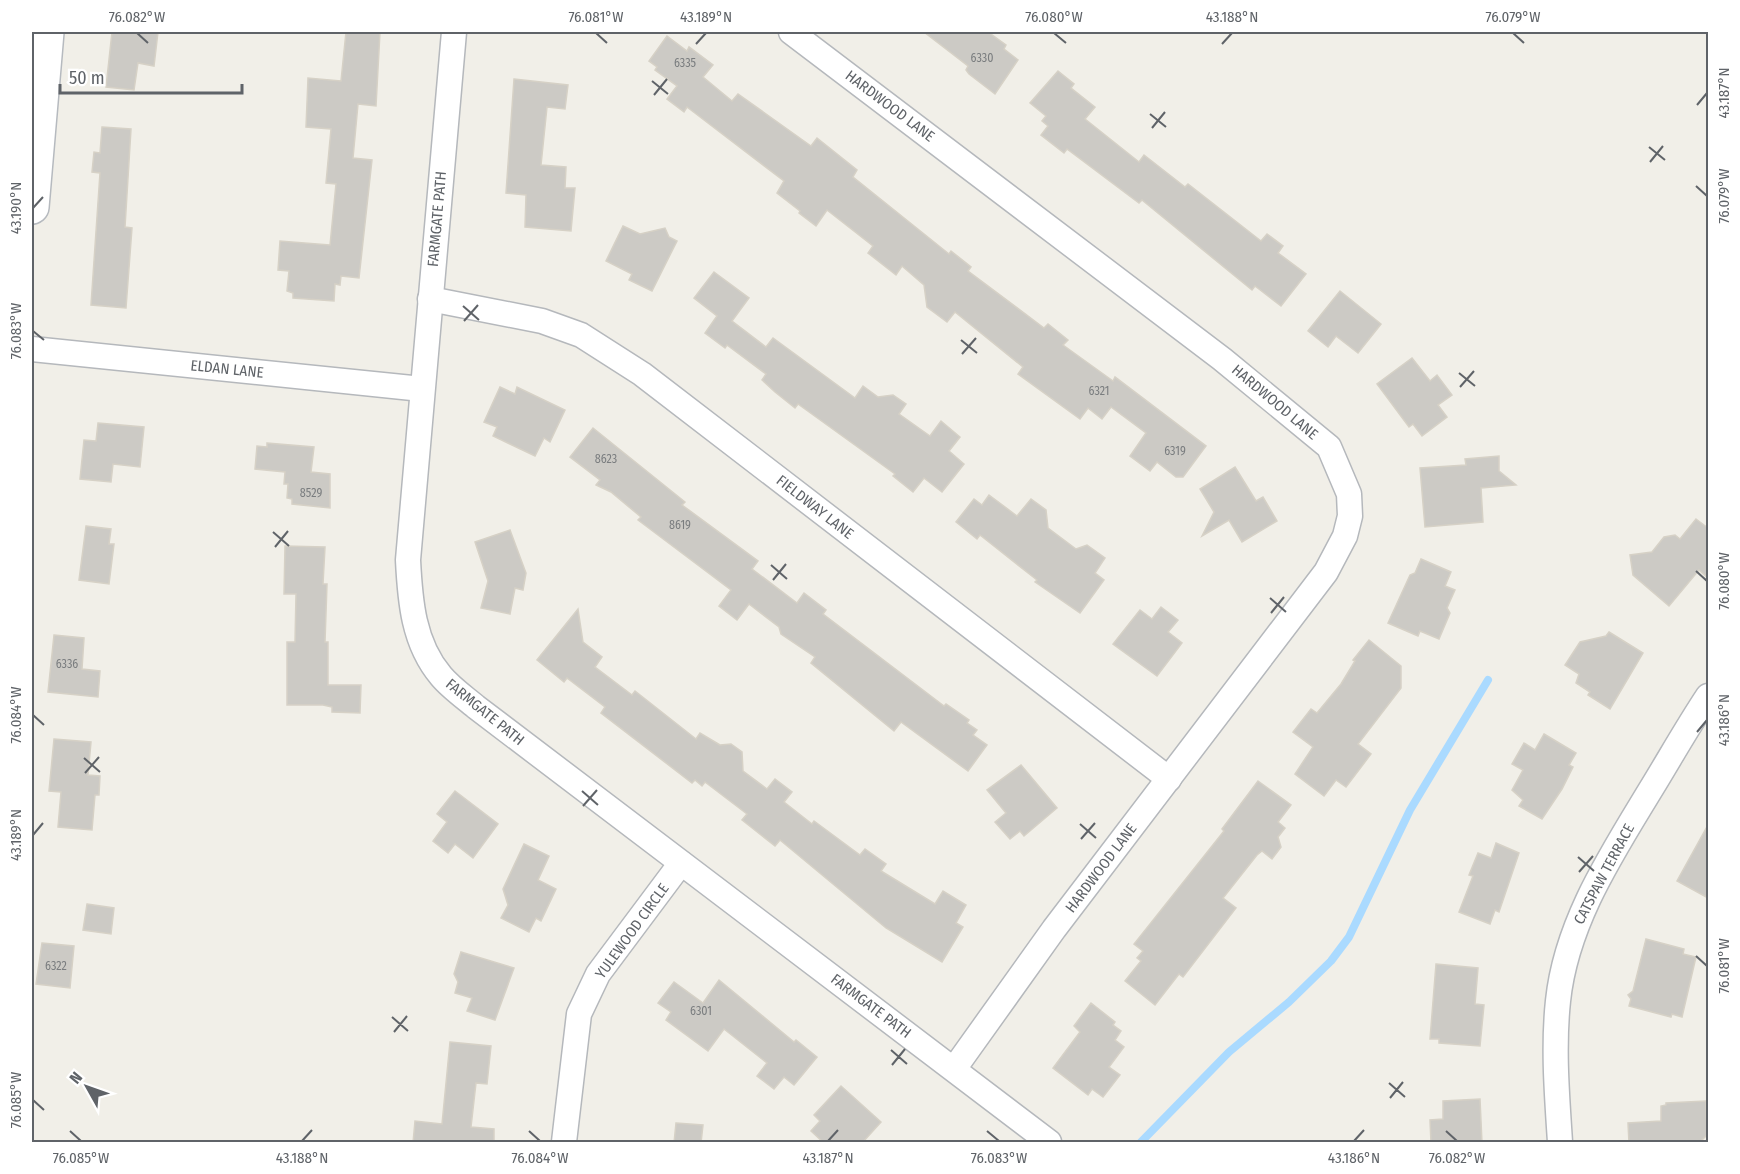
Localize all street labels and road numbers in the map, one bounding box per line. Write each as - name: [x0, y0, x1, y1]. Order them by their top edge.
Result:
- street label: HARDWOOD LANE: [842, 67, 938, 145]
- street label: FARMGATE PATH: [424, 171, 450, 267]
- street label: ELDAN LANE: [190, 356, 264, 382]
- street label: HARDWOOD LANE: [1228, 361, 1322, 443]
- street label: FIELDWAY LANE: [773, 471, 857, 543]
- street label: FARMGATE PATH: [442, 675, 528, 749]
- street label: HARDWOOD LANE: [1062, 820, 1140, 916]
- street label: CATSPAW TERRACE: [1570, 821, 1638, 927]
- street label: YULEWOOD CIRCLE: [591, 880, 673, 982]
- street label: FARMGATE PATH: [827, 970, 915, 1042]

